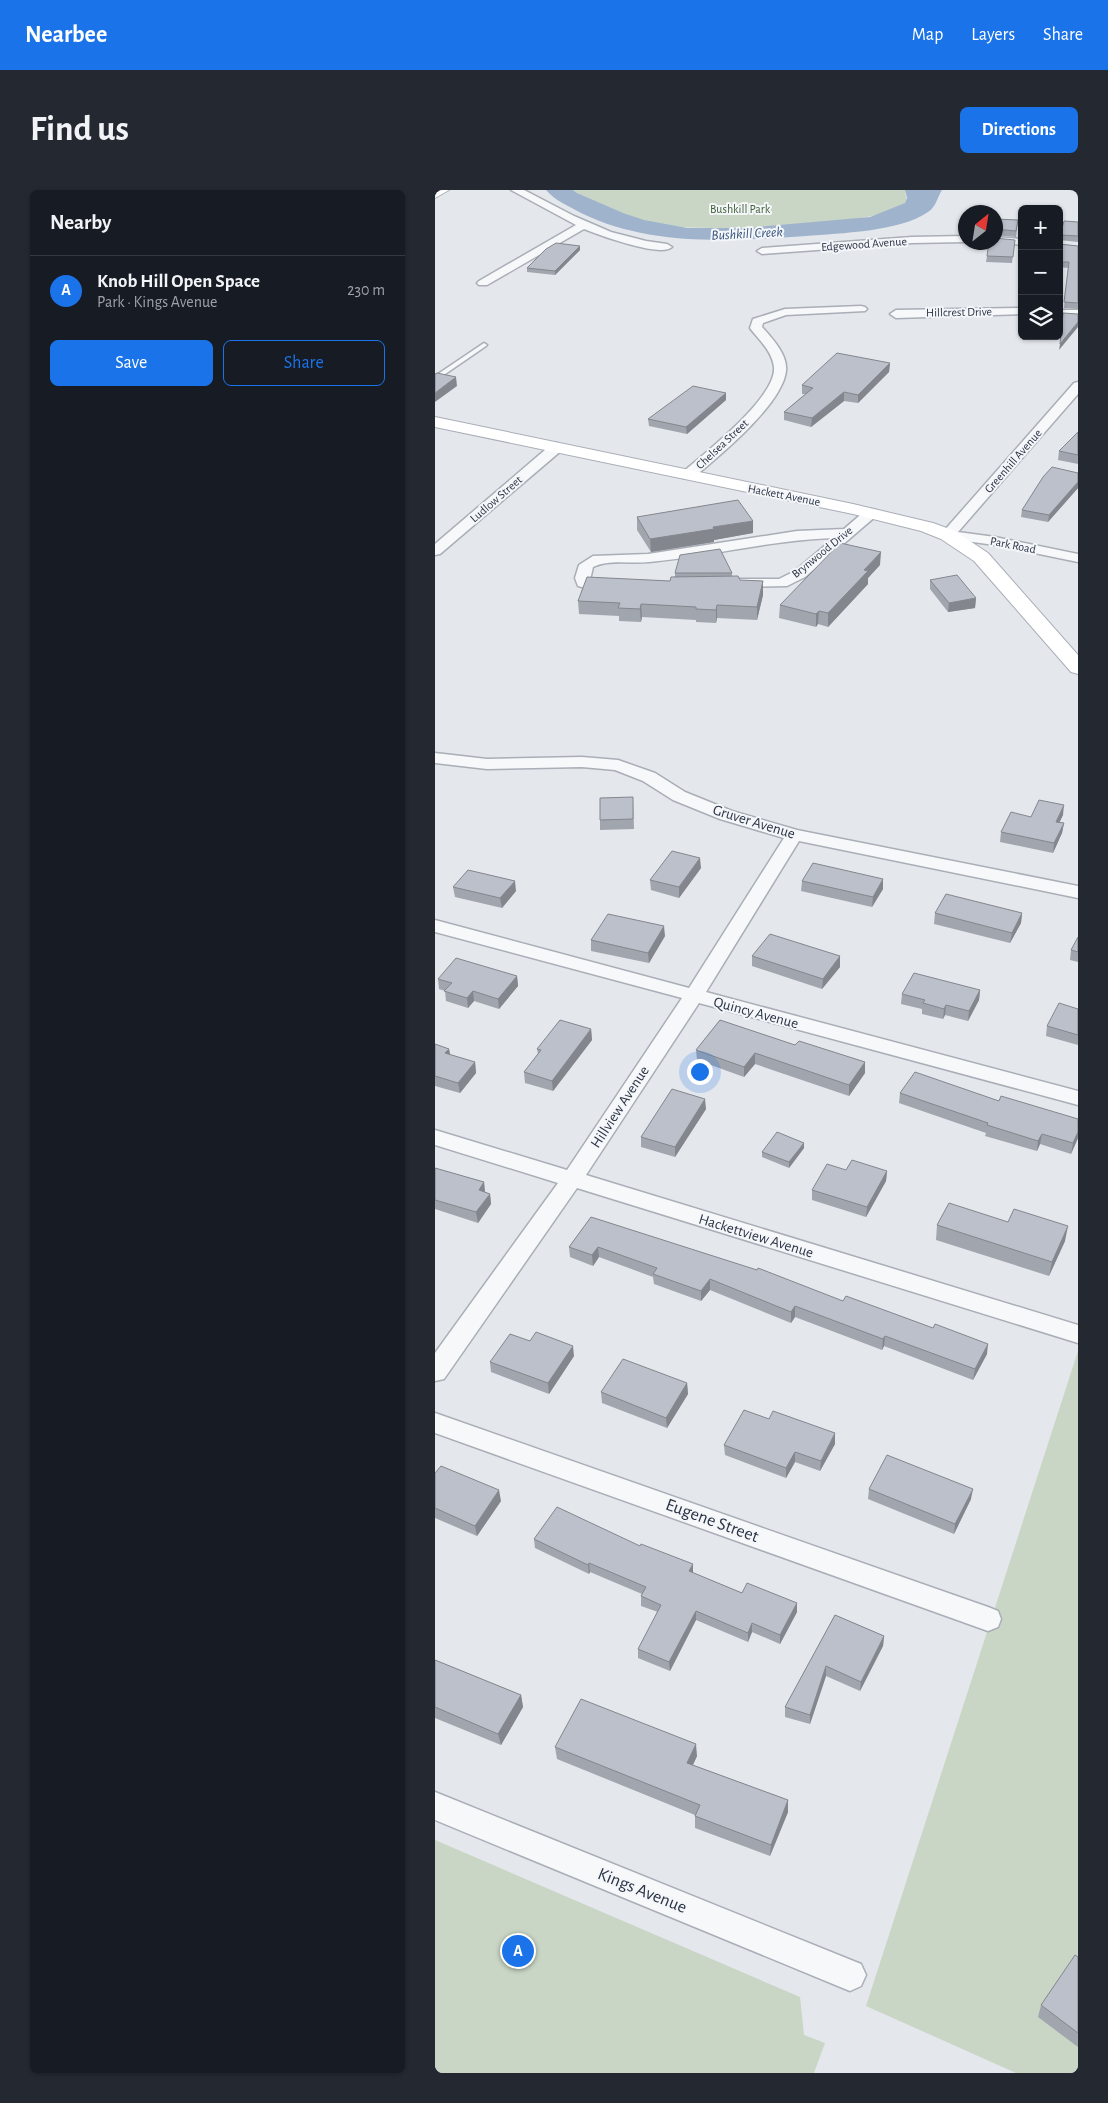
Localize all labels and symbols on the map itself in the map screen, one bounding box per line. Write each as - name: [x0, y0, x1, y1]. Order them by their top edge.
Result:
- park label: Bushkill Park: [710, 203, 771, 215]
- north arrow: [958, 205, 1003, 250]
- water label: Bushkill Creek: [711, 225, 784, 243]
- street label: Edgewood Avenue: [821, 235, 907, 253]
- street label: Hillcrest Drive: [926, 305, 992, 319]
- street label: Chelsea Street: [694, 417, 751, 471]
- street label: Greenhill Avenue: [982, 427, 1044, 495]
- street label: Ludlow Street: [468, 473, 524, 525]
- street label: Hackett Avenue: [747, 482, 821, 508]
- street label: Brynwood Drive: [789, 524, 855, 581]
- street label: Park Road: [989, 535, 1037, 555]
- street label: Gruver Avenue: [711, 802, 797, 842]
- street label: Quincy Avenue: [712, 994, 800, 1032]
- your location: [687, 1059, 713, 1085]
- street label: Hillview Avenue: [588, 1063, 652, 1151]
- street label: Hackettview Avenue: [697, 1211, 815, 1261]
- street label: Eugene Street: [663, 1496, 761, 1546]
- street label: Kings Avenue: [595, 1865, 689, 1917]
- pin: A: [502, 1932, 534, 1970]

